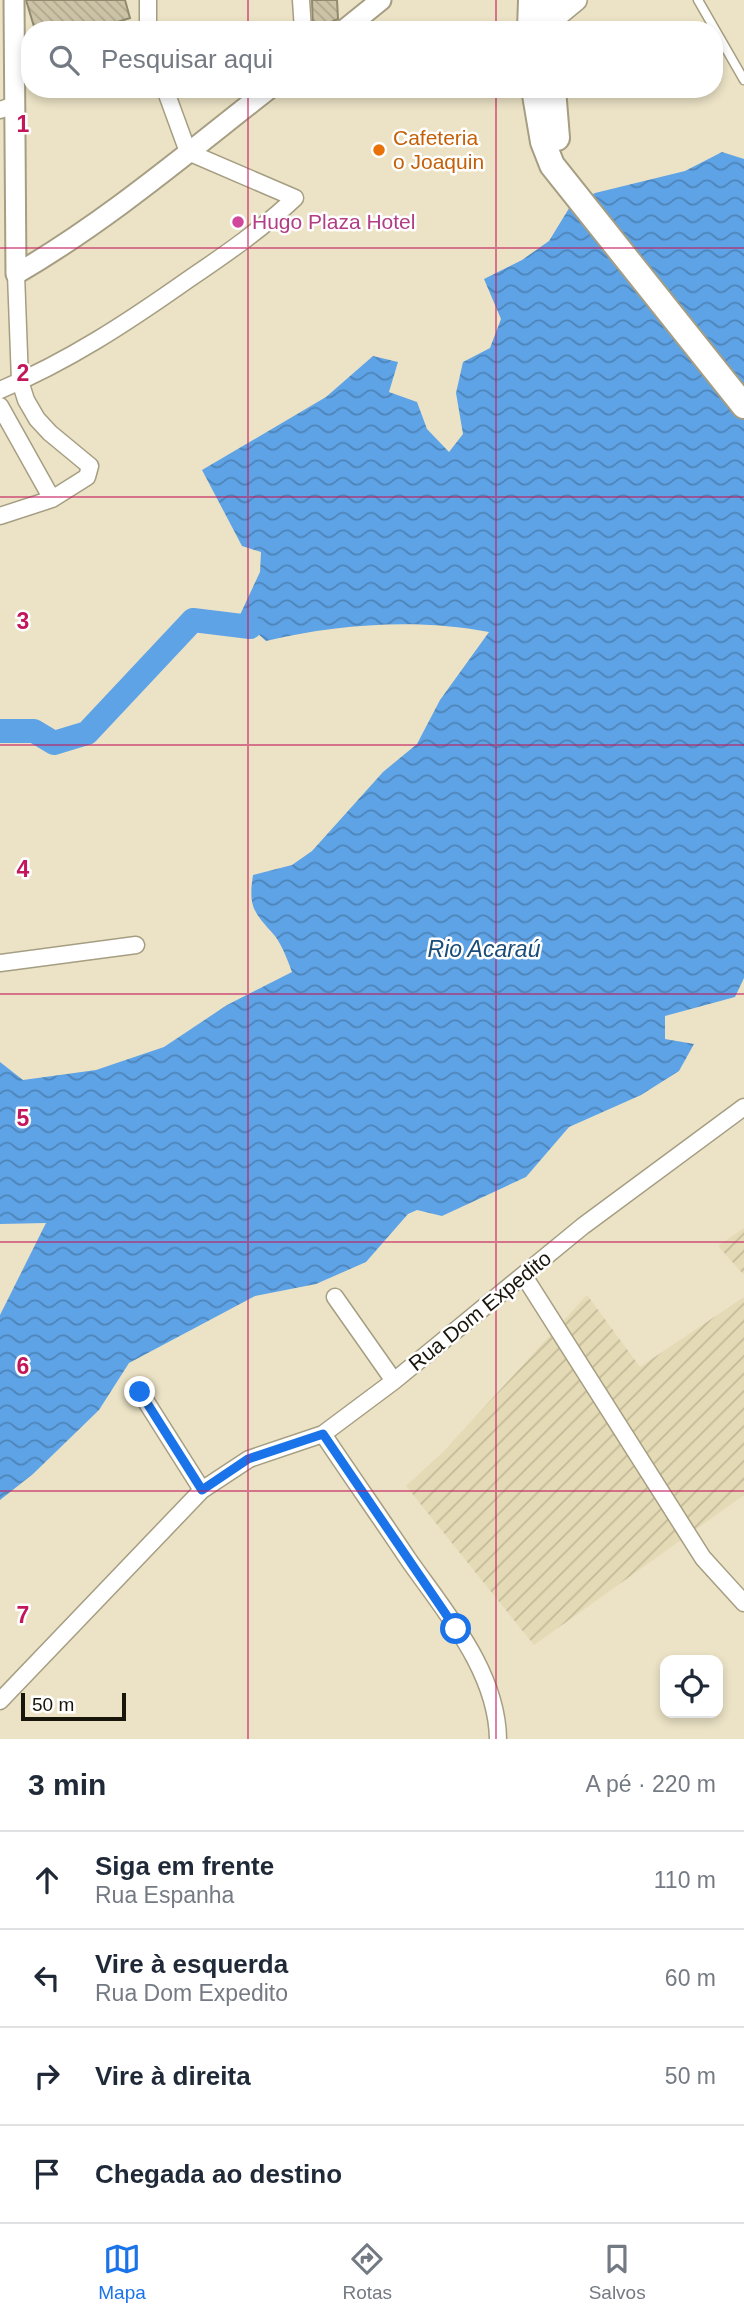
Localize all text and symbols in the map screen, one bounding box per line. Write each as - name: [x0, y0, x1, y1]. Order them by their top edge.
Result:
- search box: [21, 21, 723, 98]
- icon: search: [45, 41, 83, 79]
- text: Pesquisar aqui: [101, 44, 273, 74]
- text: 1: [17, 111, 30, 137]
- place label: Cafeteria o Joaquin: [393, 126, 484, 173]
- marker: Cafeteria o Joaquin: [371, 142, 387, 158]
- place label: Hugo Plaza Hotel: [252, 210, 415, 233]
- marker: Hugo Plaza Hotel: [230, 214, 246, 230]
- text: 2: [17, 360, 29, 386]
- text: 3: [17, 608, 29, 634]
- text: 4: [17, 856, 30, 882]
- water label: Rio Acaraú: [428, 936, 541, 962]
- text: 5: [17, 1105, 30, 1131]
- street label: Rua Dom Expedito: [404, 1246, 555, 1375]
- text: 6: [17, 1353, 29, 1379]
- route end: [124, 1376, 155, 1407]
- text: 7: [17, 1602, 29, 1628]
- route start: [440, 1613, 471, 1644]
- map controls: [660, 1655, 723, 1718]
- button: locate: [660, 1655, 723, 1718]
- scale bar: [21, 1690, 126, 1722]
- text: 50 m: [32, 1694, 74, 1715]
- text: 3 min: [28, 1768, 106, 1801]
- text: A pé · 220 m: [586, 1771, 716, 1797]
- text: Siga em frente: [95, 1851, 274, 1881]
- icon: ahead: [28, 1861, 66, 1899]
- text: 110 m: [654, 1867, 716, 1893]
- text: Rua Espanha: [95, 1882, 234, 1908]
- text: Vire à esquerda: [95, 1949, 288, 1979]
- icon: left: [28, 1959, 66, 1997]
- text: 60 m: [665, 1965, 716, 1991]
- text: Rua Dom Expedito: [95, 1980, 288, 2006]
- icon: right: [28, 2057, 66, 2095]
- text: Vire à direita: [95, 2061, 251, 2091]
- text: 50 m: [665, 2063, 716, 2089]
- icon: arrive: [28, 2155, 66, 2193]
- text: Chegada ao destino: [95, 2159, 342, 2189]
- tab: Mapa: [98, 2240, 146, 2304]
- tab: Rotas: [342, 2240, 392, 2304]
- tab: Salvos: [589, 2240, 646, 2304]

